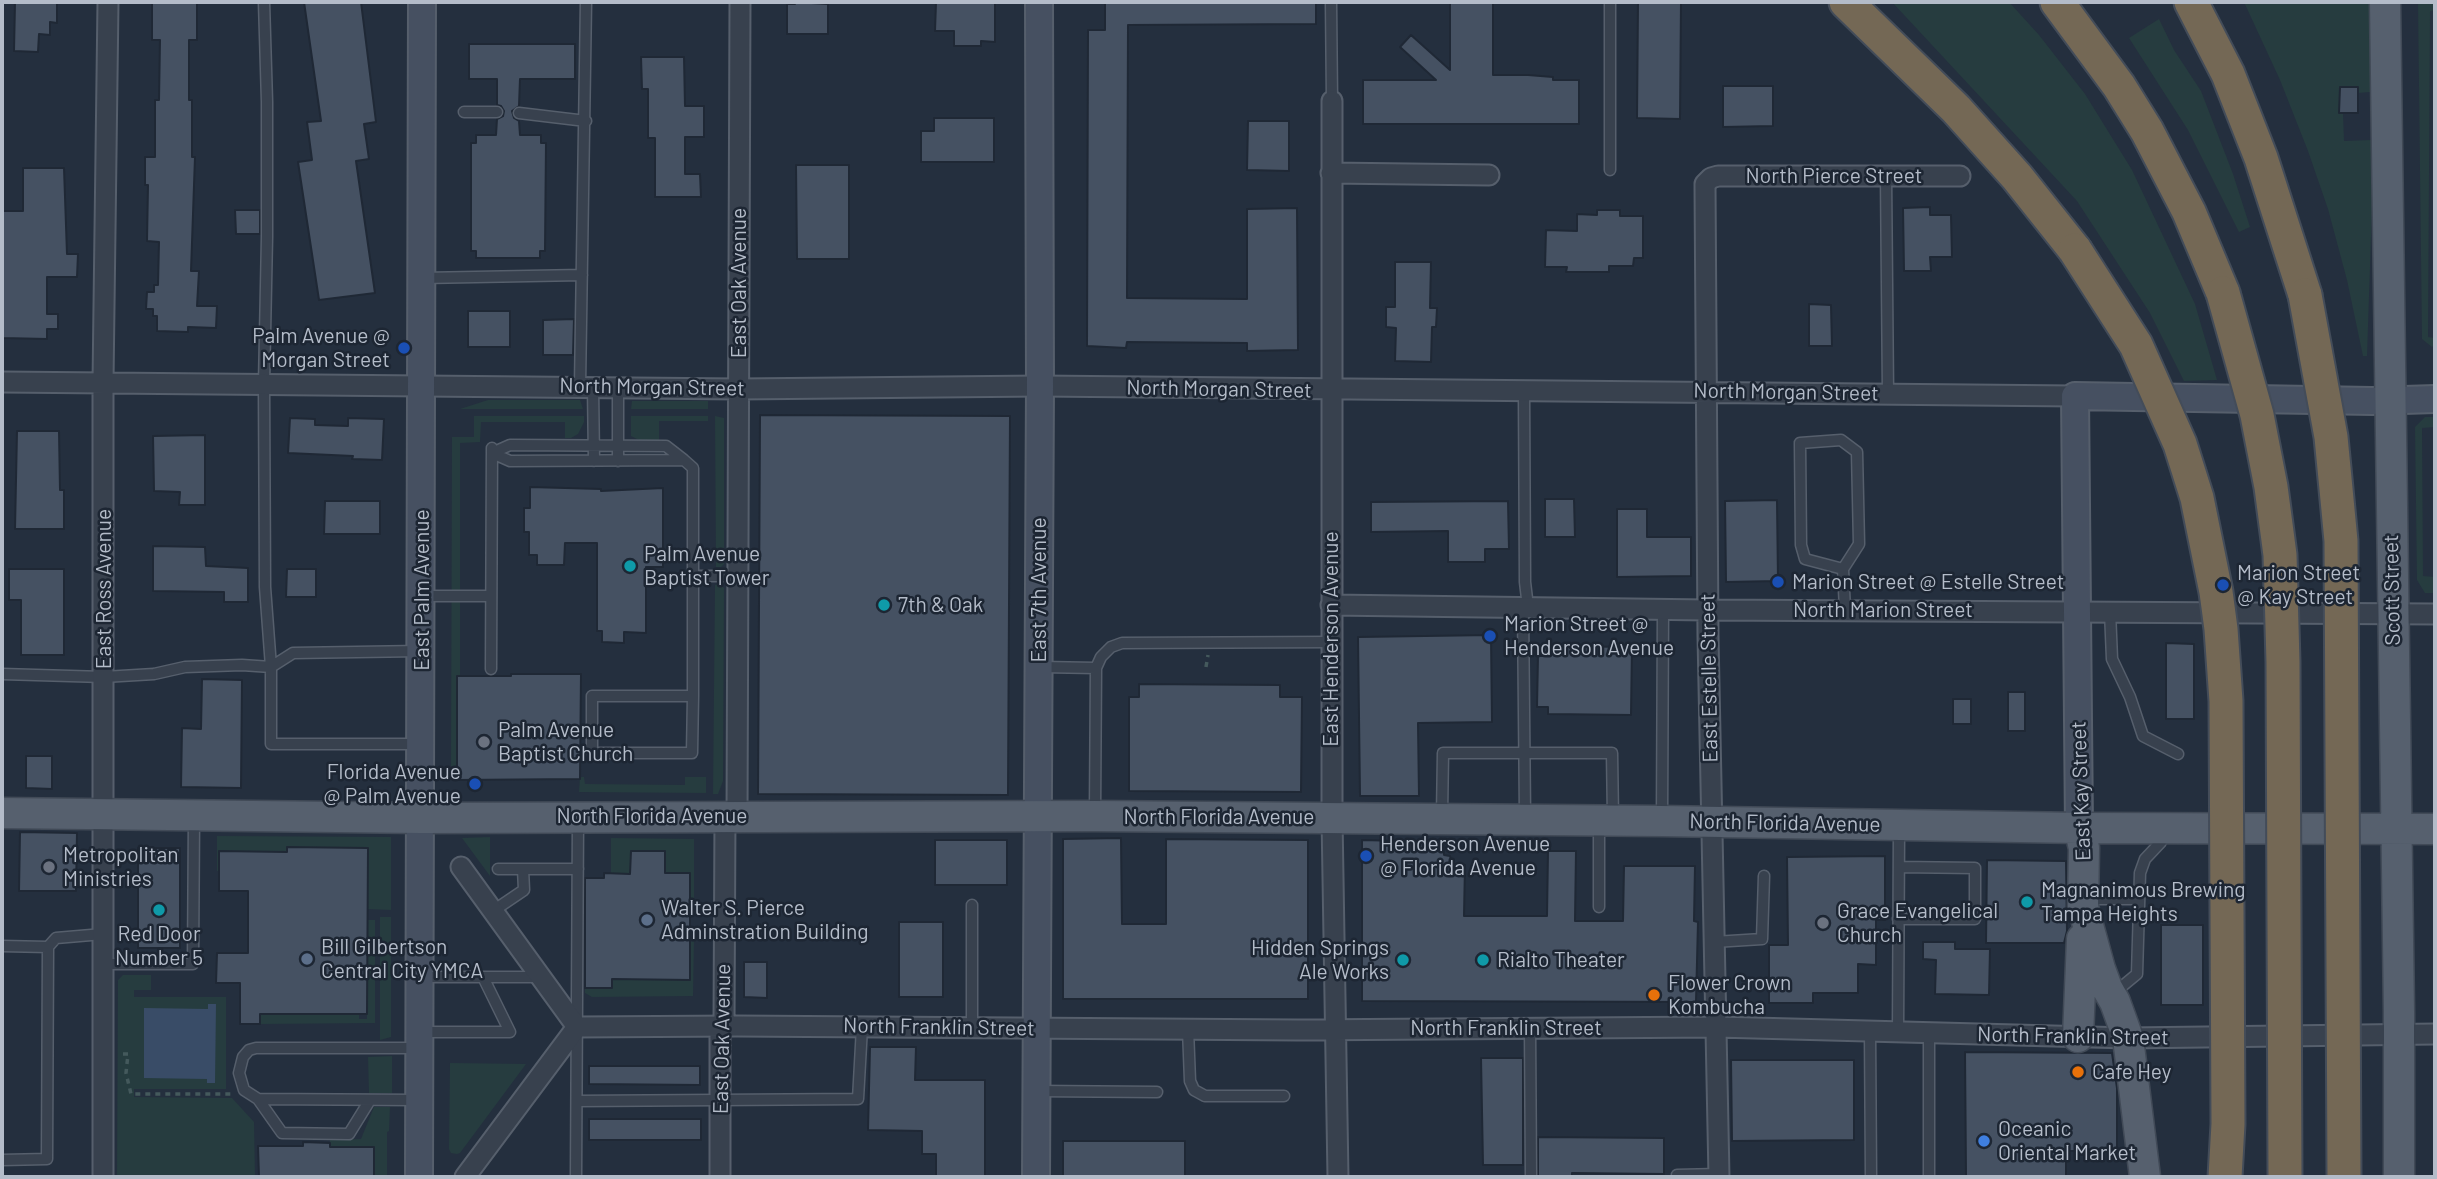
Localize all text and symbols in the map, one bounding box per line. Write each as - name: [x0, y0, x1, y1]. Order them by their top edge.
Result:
- street label: North Pierce Street: [1746, 163, 1922, 189]
- street label: East Oak Avenue: [726, 208, 752, 358]
- place label: Palm Avenue @ Morgan Street: [252, 323, 390, 373]
- marker: Palm Avenue @ Morgan Street: [396, 340, 412, 356]
- street label: North Morgan Street: [559, 373, 745, 401]
- street label: North Morgan Street: [1126, 375, 1312, 403]
- street label: North Morgan Street: [1693, 378, 1879, 406]
- street label: East Ross Avenue: [91, 509, 117, 669]
- street label: East Palm Avenue: [409, 509, 435, 671]
- street label: East 7th Avenue: [1026, 517, 1052, 663]
- street label: East Henderson Avenue: [1318, 531, 1344, 747]
- street label: Scott Street: [2378, 534, 2406, 646]
- place label: Palm Avenue Baptist Tower: [644, 541, 769, 591]
- marker: Palm Avenue Baptist Tower: [622, 558, 638, 574]
- place label: Marion Street @ Kay Street: [2237, 560, 2360, 610]
- place label: Marion Street @ Estelle Street: [1792, 569, 2064, 595]
- marker: Marion Street @ Estelle Street: [1770, 574, 1786, 590]
- marker: Marion Street @ Kay Street: [2215, 577, 2231, 593]
- place label: 7th & Oak: [898, 592, 983, 618]
- street label: East Estelle Street: [1695, 593, 1723, 763]
- marker: 7th & Oak: [876, 597, 892, 613]
- street label: North Marion Street: [1793, 597, 1973, 623]
- place label: Marion Street @ Henderson Avenue: [1504, 611, 1674, 661]
- marker: Marion Street @ Henderson Avenue: [1482, 628, 1498, 644]
- place label: Palm Avenue Baptist Church: [498, 717, 633, 767]
- street label: East Kay Street: [2066, 721, 2096, 861]
- marker: Palm Avenue Baptist Church: [476, 734, 492, 750]
- place label: Florida Avenue @ Palm Avenue: [323, 759, 461, 809]
- marker: Florida Avenue @ Palm Avenue: [467, 776, 483, 792]
- street label: North Florida Avenue: [556, 803, 748, 829]
- street label: North Florida Avenue: [1123, 804, 1315, 830]
- street label: North Florida Avenue: [1689, 809, 1881, 837]
- place label: Henderson Avenue @ Florida Avenue: [1380, 831, 1550, 881]
- place label: Metropolitan Ministries: [63, 842, 178, 892]
- marker: Henderson Avenue @ Florida Avenue: [1358, 848, 1374, 864]
- marker: Metropolitan Ministries: [41, 859, 57, 875]
- place label: Magnanimous Brewing Tampa Heights: [2041, 877, 2246, 927]
- marker: Magnanimous Brewing Tampa Heights: [2019, 894, 2035, 910]
- place label: Walter S. Pierce Adminstration Building: [661, 895, 869, 945]
- place label: Grace Evangelical Church: [1837, 898, 1998, 948]
- marker: Red Door Number 5: [151, 902, 167, 918]
- marker: Walter S. Pierce Adminstration Building: [639, 912, 655, 928]
- marker: Grace Evangelical Church: [1815, 915, 1831, 931]
- place label: Red Door Number 5: [115, 921, 203, 971]
- place label: Bill Gilbertson Central City YMCA: [321, 934, 483, 984]
- place label: Hidden Springs Ale Works: [1251, 935, 1389, 985]
- place label: Rialto Theater: [1497, 947, 1625, 973]
- marker: Bill Gilbertson Central City YMCA: [299, 951, 315, 967]
- marker: Hidden Springs Ale Works: [1395, 952, 1411, 968]
- marker: Rialto Theater: [1475, 952, 1491, 968]
- street label: East Oak Avenue: [708, 964, 736, 1114]
- place label: Flower Crown Kombucha: [1668, 970, 1791, 1020]
- marker: Flower Crown Kombucha: [1646, 987, 1662, 1003]
- street label: North Franklin Street: [843, 1013, 1035, 1041]
- street label: North Franklin Street: [1410, 1015, 1602, 1041]
- street label: North Franklin Street: [1977, 1022, 2169, 1050]
- place label: Cafe Hey: [2092, 1059, 2171, 1085]
- marker: Cafe Hey: [2070, 1064, 2086, 1080]
- place label: Oceanic Oriental Market: [1998, 1116, 2136, 1166]
- marker: Oceanic Oriental Market: [1976, 1133, 1992, 1149]

